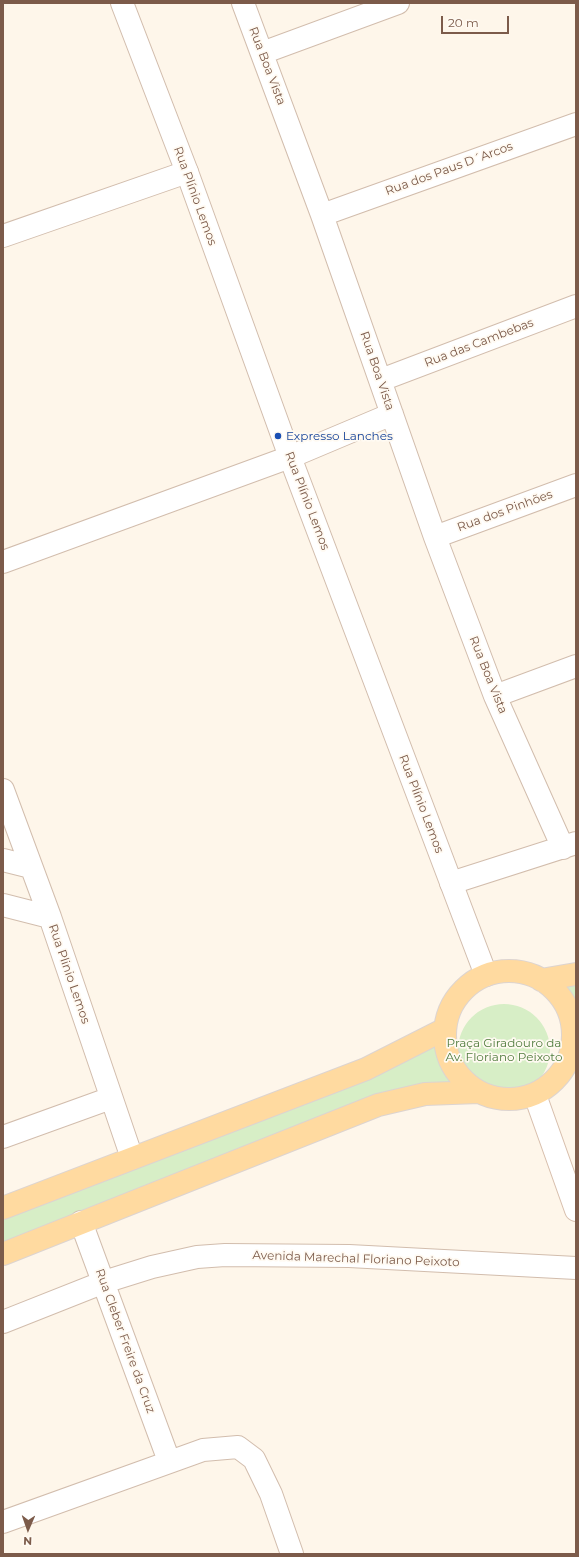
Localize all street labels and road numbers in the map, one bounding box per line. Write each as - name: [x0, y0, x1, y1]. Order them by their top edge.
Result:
- street label: Rua Boa Vista: [245, 25, 289, 107]
- street label: Rua dos Paus D´Arcos: [383, 139, 515, 199]
- street label: Rua Plínio Lemos: [170, 144, 220, 248]
- street label: Rua das Cambebas: [422, 316, 536, 370]
- street label: Rua Boa Vista: [357, 330, 397, 412]
- street label: Rua Plínio Lemos: [282, 450, 332, 552]
- street label: Rua dos Pinhões: [455, 487, 555, 535]
- street label: Rua Boa Vista: [466, 634, 510, 716]
- street label: Rua Plínio Lemos: [396, 753, 446, 855]
- street label: Rua Plinio Lemos: [45, 922, 93, 1026]
- street label: Avenida Marechal Floriano Peixoto: [252, 1248, 460, 1270]
- street label: Rua Cleber Freire da Cruz: [92, 1267, 158, 1415]

